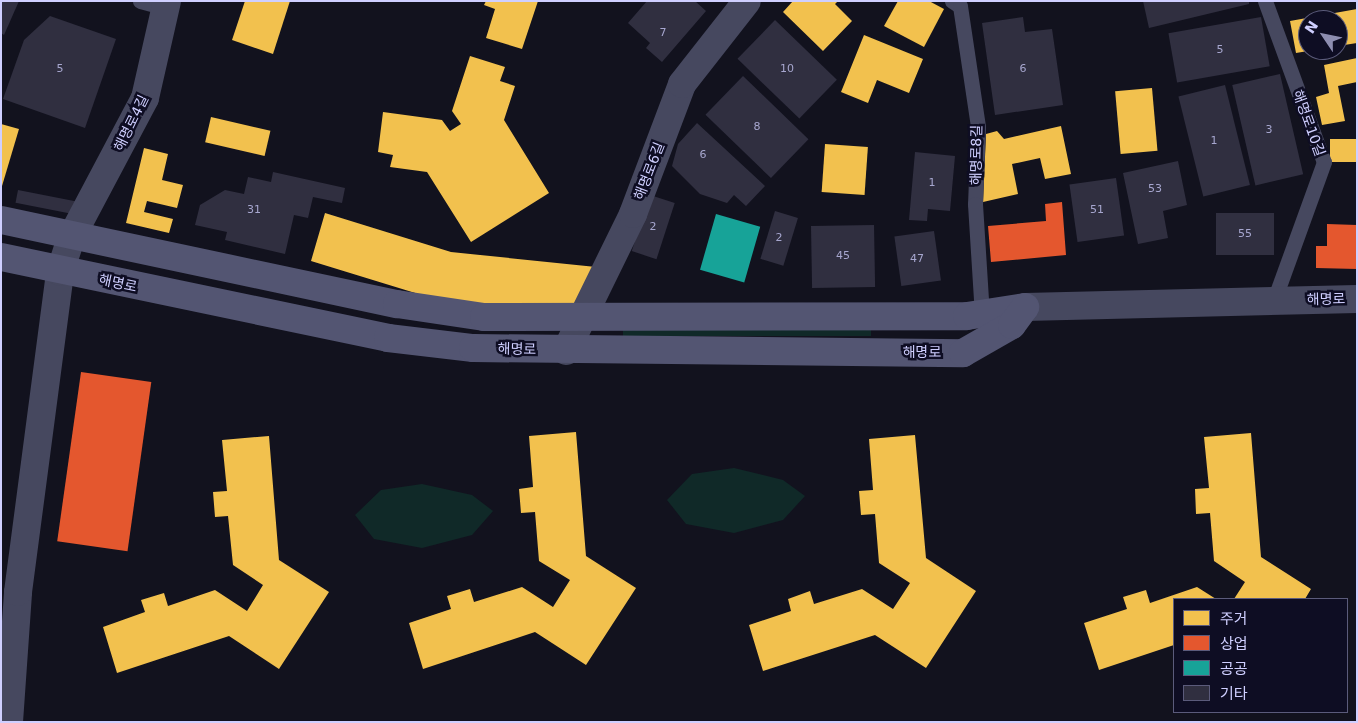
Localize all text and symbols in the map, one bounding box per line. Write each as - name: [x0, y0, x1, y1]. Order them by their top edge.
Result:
- north arrow: [1298, 10, 1348, 60]
- text: N: [1301, 18, 1321, 37]
- house number: 7: [660, 26, 666, 40]
- house number: 5: [1217, 43, 1223, 57]
- house number: 5: [57, 62, 63, 76]
- house number: 10: [780, 62, 794, 76]
- house number: 6: [1020, 62, 1026, 76]
- street label: 해명로10길: [1289, 88, 1329, 158]
- street label: 해명로4길: [110, 92, 152, 154]
- house number: 8: [754, 120, 760, 134]
- house number: 3: [1266, 123, 1272, 137]
- street label: 해명로8길: [967, 125, 985, 185]
- house number: 1: [1211, 134, 1217, 148]
- street label: 해명로6길: [630, 140, 668, 202]
- house number: 6: [700, 148, 706, 162]
- house number: 1: [929, 176, 935, 190]
- house number: 53: [1148, 182, 1162, 196]
- house number: 31: [247, 203, 261, 217]
- house number: 51: [1090, 203, 1104, 217]
- house number: 2: [650, 220, 656, 234]
- house number: 55: [1238, 227, 1252, 241]
- house number: 2: [776, 231, 782, 245]
- house number: 45: [836, 249, 850, 263]
- house number: 47: [910, 252, 924, 266]
- street label: 해명로: [97, 271, 139, 295]
- street label: 해명로: [1307, 290, 1345, 308]
- street label: 해명로: [498, 340, 536, 358]
- street label: 해명로: [903, 344, 941, 360]
- legend: [1173, 598, 1348, 713]
- text: 주거: [1220, 610, 1248, 628]
- text: 상업: [1220, 635, 1248, 653]
- text: 공공: [1220, 660, 1248, 678]
- text: 기타: [1220, 685, 1248, 703]

